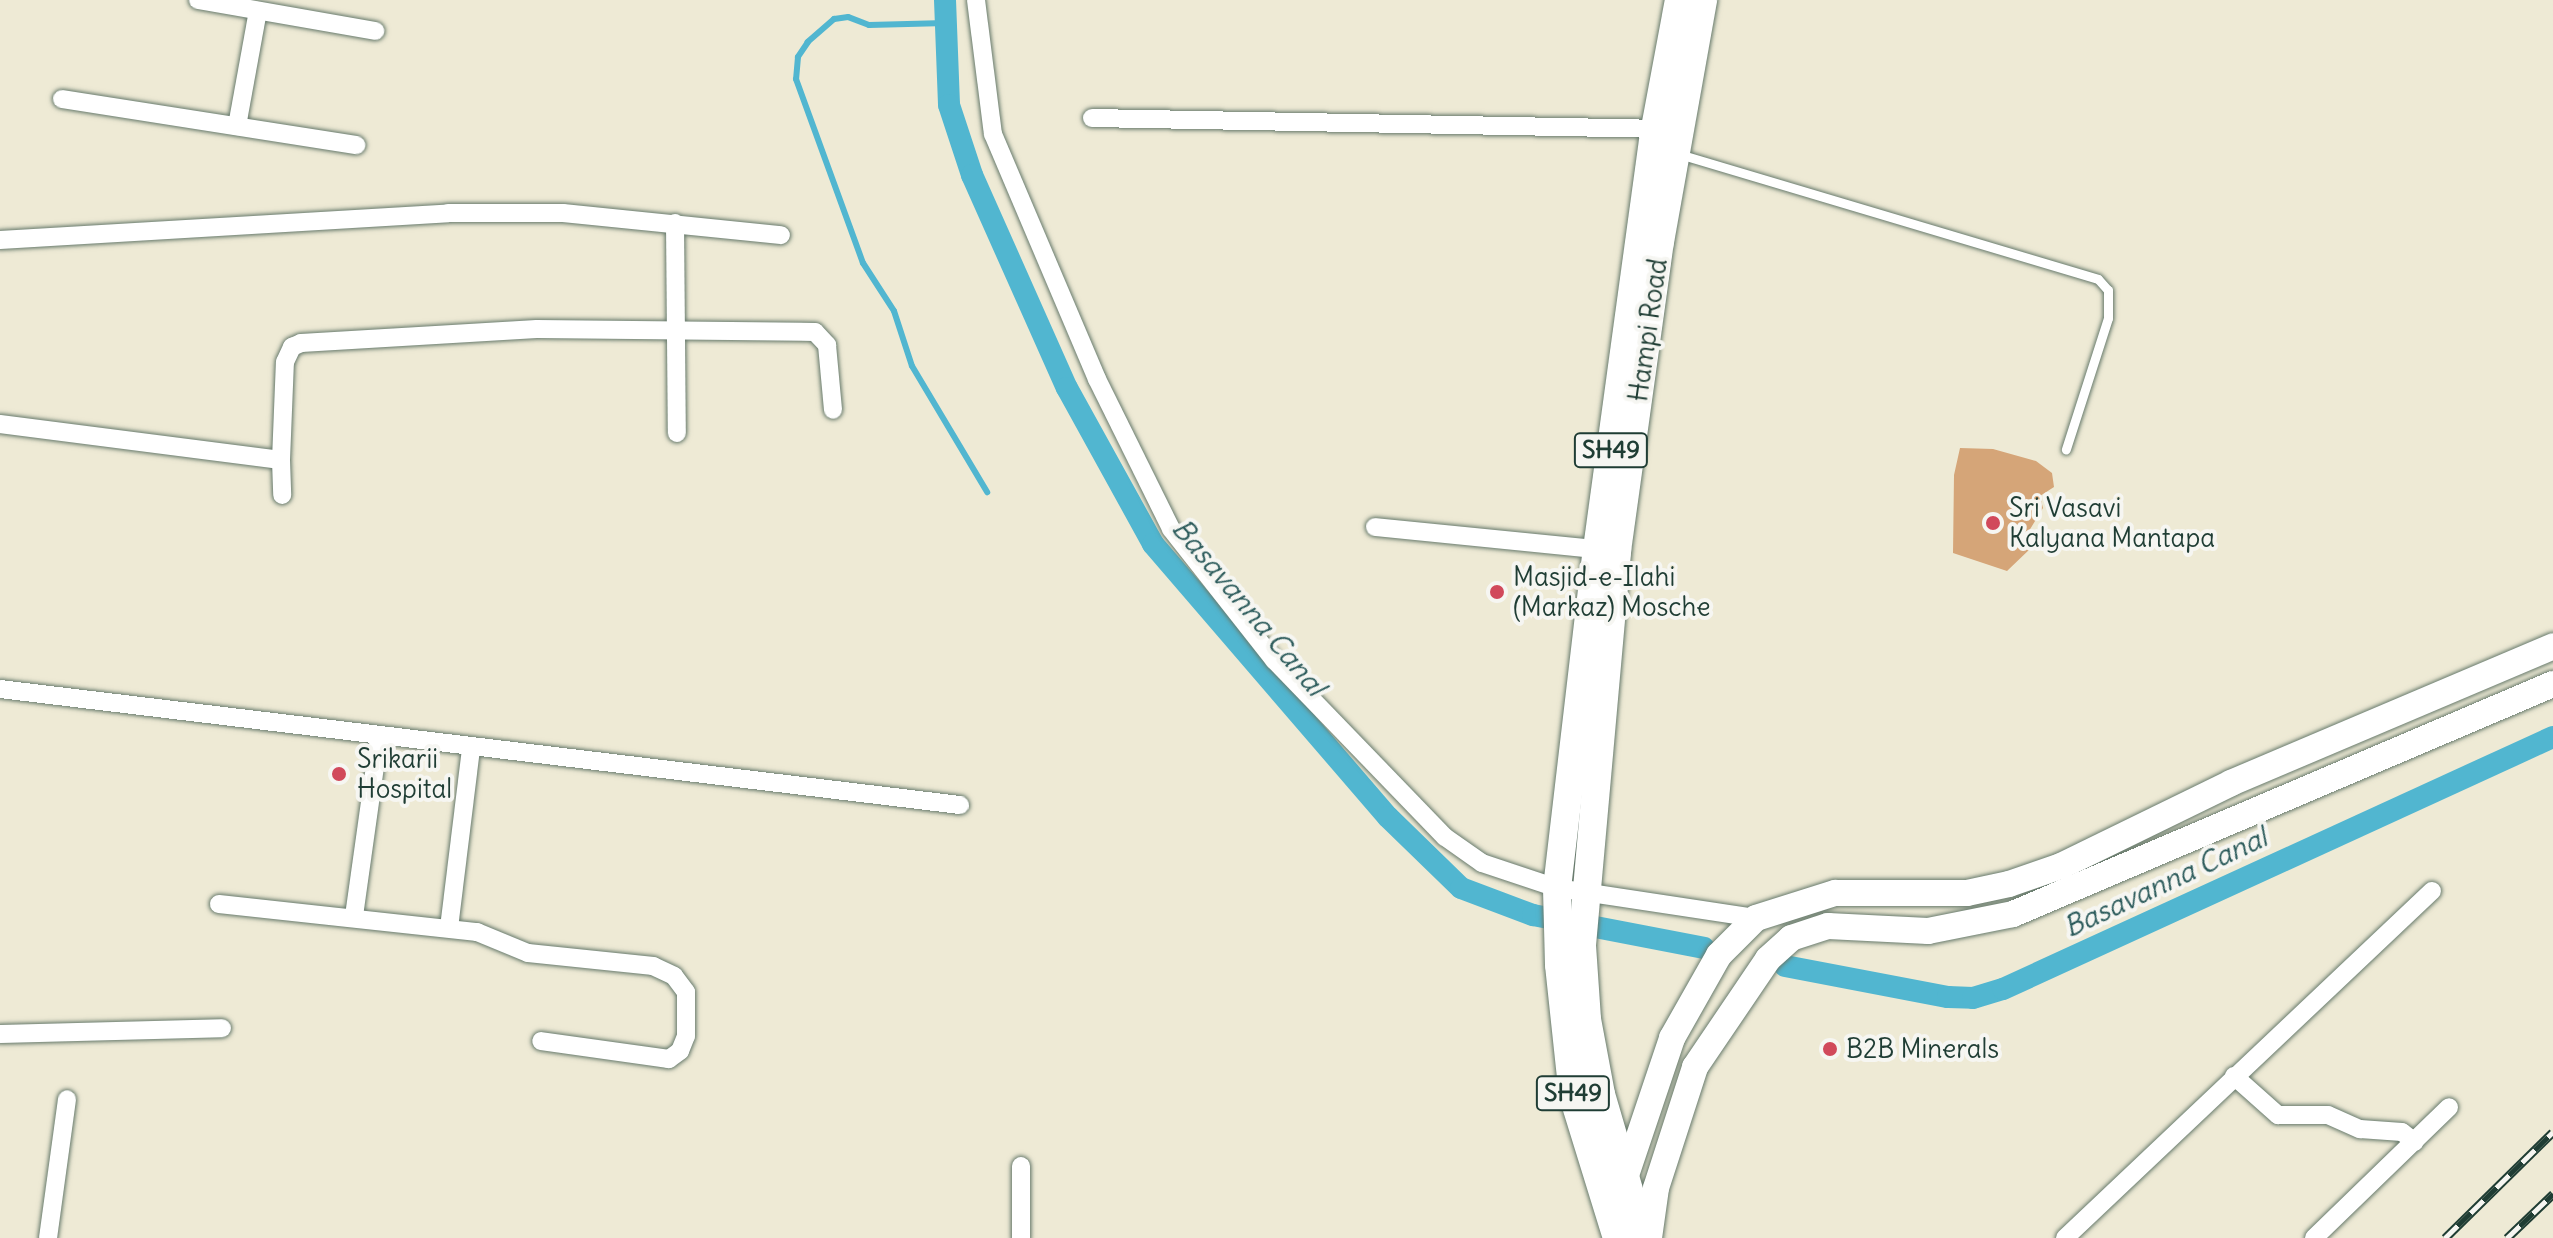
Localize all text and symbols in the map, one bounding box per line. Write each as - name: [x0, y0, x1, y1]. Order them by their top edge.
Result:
- street label: Hampi Road: [1623, 256, 1673, 404]
- road number: SH49: [1573, 430, 1649, 470]
- place label: Sri Vasavi Kalyana Mantapa: [2009, 492, 2215, 554]
- water label: Basavanna Canal: [1165, 512, 1333, 702]
- marker: Sri Vasavi Kalyana Mantapa: [1984, 514, 2002, 532]
- place label: Masjid-e-Ilahi (Markaz) Mosche: [1513, 561, 1711, 622]
- marker: Masjid-e-Ilahi (Markaz) Mosche: [1488, 583, 1506, 601]
- place label: Srikarii Hospital: [357, 743, 452, 804]
- marker: Srikarii Hospital: [328, 763, 350, 785]
- water label: Basavanna Canal: [2058, 820, 2272, 944]
- place label: B2B Minerals: [1846, 1033, 1999, 1065]
- marker: B2B Minerals: [1821, 1040, 1839, 1058]
- road number: SH49: [1535, 1073, 1611, 1113]

